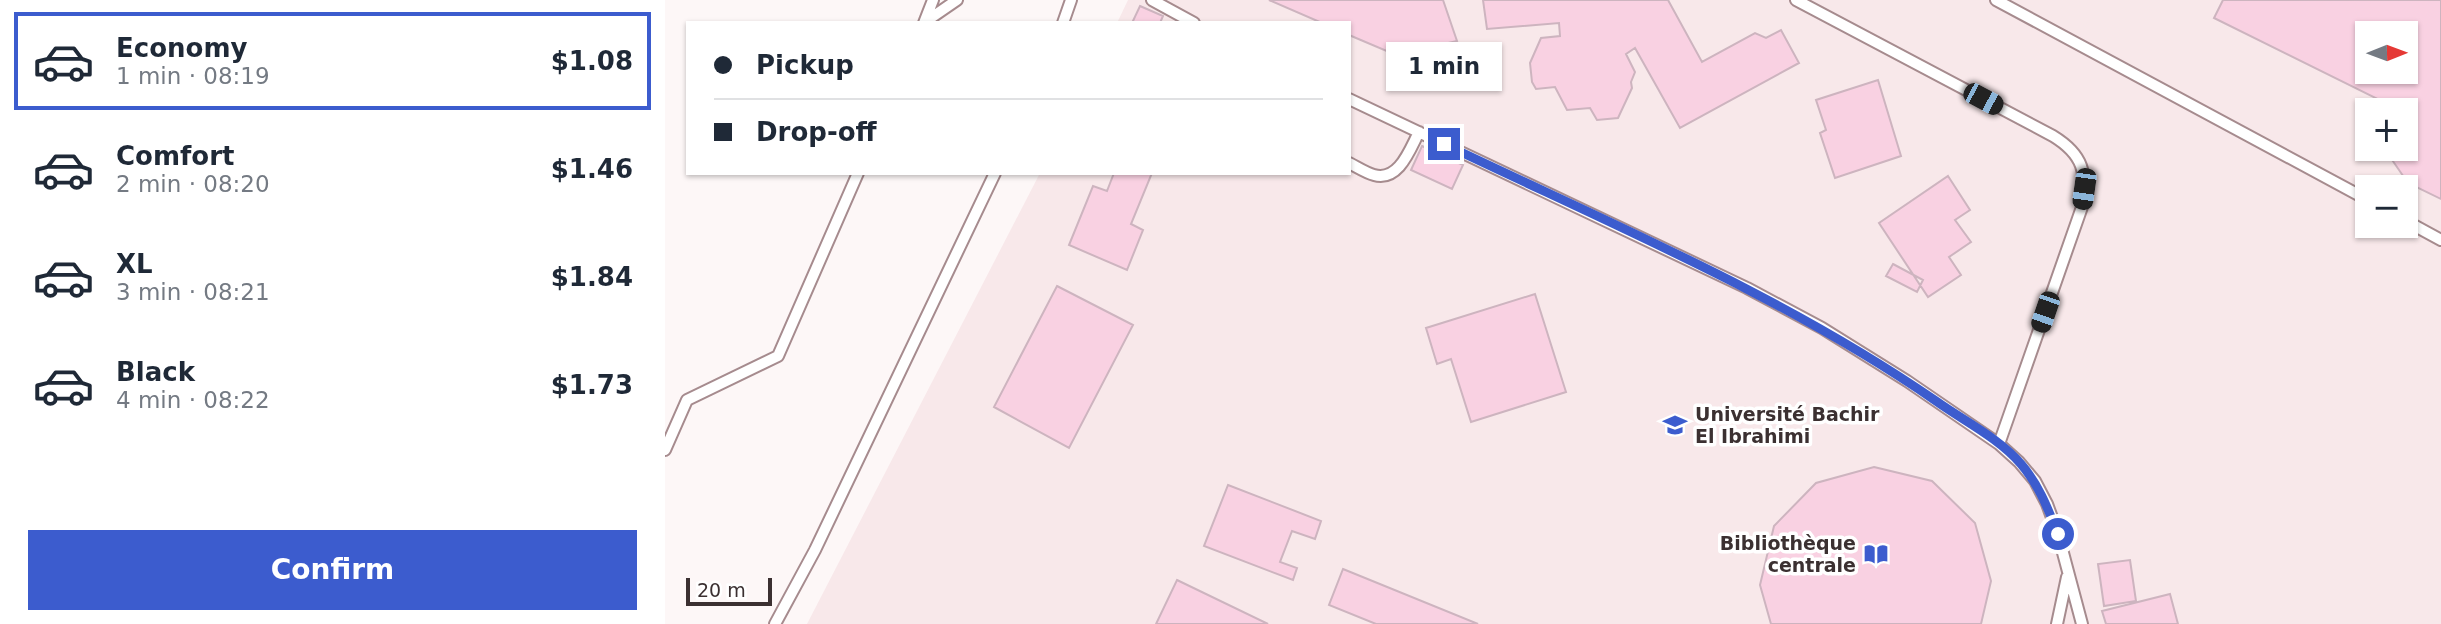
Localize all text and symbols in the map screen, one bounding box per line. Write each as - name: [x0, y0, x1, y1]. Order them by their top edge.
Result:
- north arrow: [2355, 21, 2419, 84]
- map controls: [2355, 21, 2418, 238]
- icon: car: [32, 30, 95, 93]
- text: Economy: [116, 33, 247, 63]
- callout: 1 min: [1386, 43, 1502, 92]
- text: $1.08: [551, 46, 633, 76]
- text: Pickup: [756, 50, 854, 80]
- text: 1 min: [1408, 53, 1480, 79]
- text: 1 min · 08:19: [116, 63, 270, 89]
- car: [1960, 80, 2007, 118]
- button: +: [2355, 98, 2418, 161]
- text: Drop-off: [756, 117, 877, 147]
- route end: [1428, 128, 1460, 160]
- icon: car: [32, 138, 95, 201]
- text: Comfort: [116, 141, 234, 171]
- text: $1.46: [551, 154, 633, 184]
- car: [2071, 167, 2098, 211]
- text: 2 min · 08:20: [116, 171, 270, 197]
- button: −: [2355, 175, 2418, 238]
- icon: car: [32, 246, 95, 309]
- text: XL: [116, 249, 153, 279]
- text: $1.84: [551, 262, 633, 292]
- text: 3 min · 08:21: [116, 279, 270, 305]
- car: [2029, 289, 2062, 335]
- icon: car: [32, 354, 95, 417]
- text: Black: [116, 357, 195, 387]
- text: $1.73: [551, 370, 633, 400]
- text: 4 min · 08:22: [116, 387, 270, 413]
- place label: Université Bachir El Ibrahimi: [1695, 403, 1880, 447]
- school or university icon: Université Bachir El Ibrahimi: [1661, 411, 1689, 439]
- route start: [2042, 518, 2074, 550]
- button: Confirm: [28, 530, 637, 610]
- place label: Bibliothèque centrale: [1720, 532, 1856, 576]
- library icon: Bibliothèque centrale: [1862, 540, 1890, 568]
- scale bar: [686, 575, 772, 607]
- text: 20 m: [697, 579, 746, 601]

